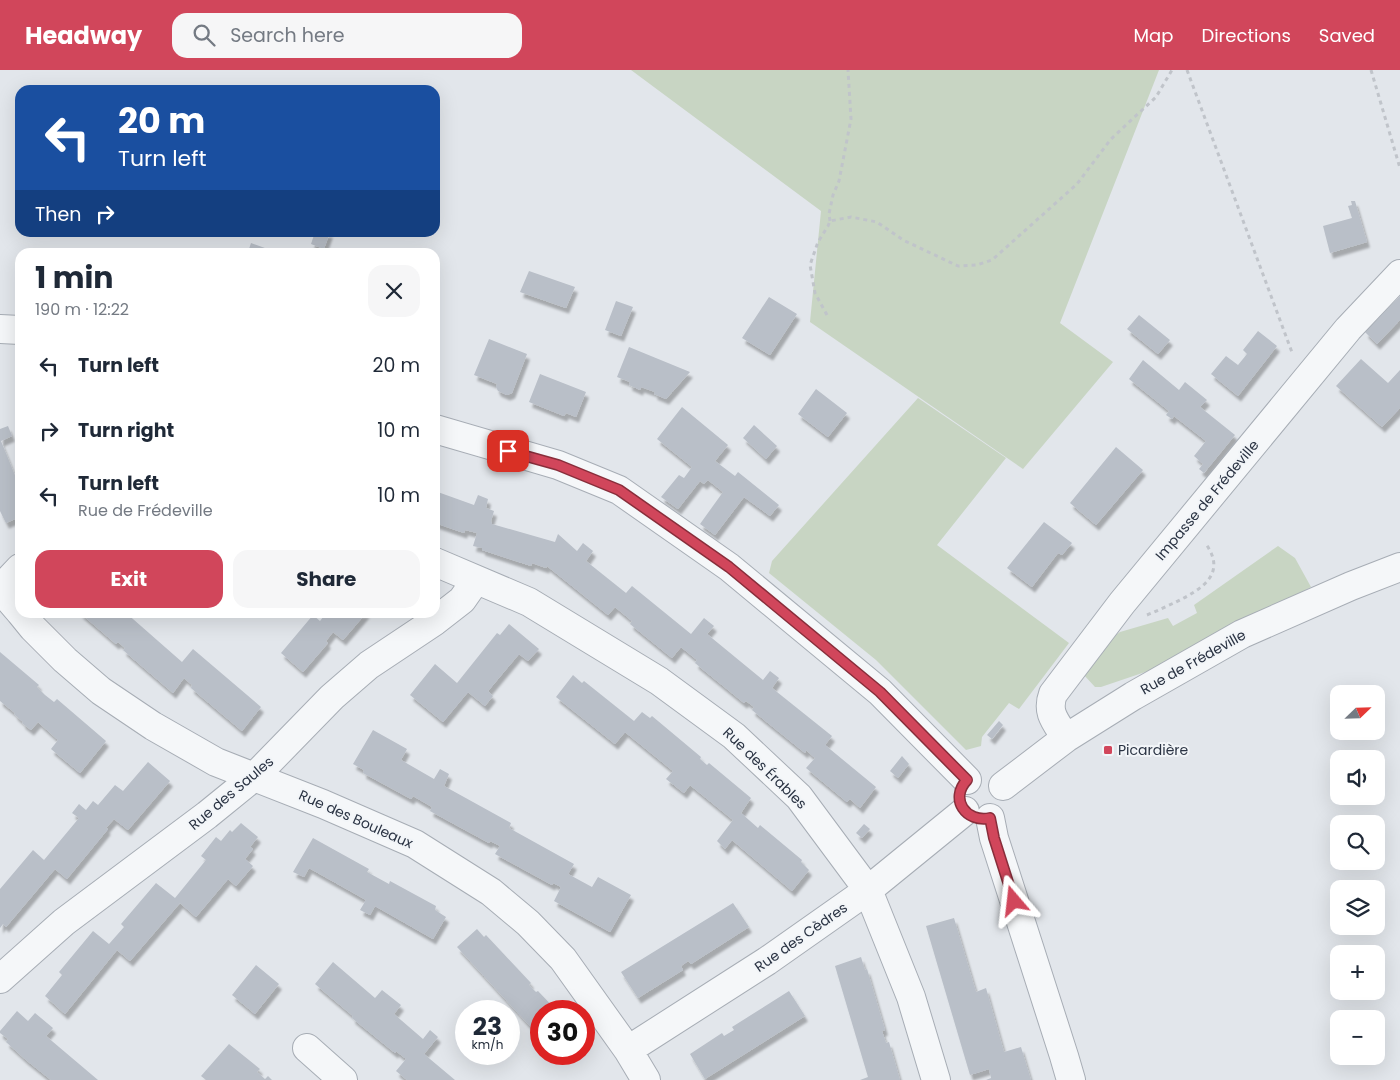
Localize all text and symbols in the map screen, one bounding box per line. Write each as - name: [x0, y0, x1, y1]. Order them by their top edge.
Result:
- search box: [172, 13, 522, 58]
- text: Headway: [25, 19, 142, 52]
- icon: search: [190, 21, 218, 49]
- text: Search here: [230, 22, 345, 49]
- text: Map: [1134, 23, 1173, 48]
- text: Directions: [1201, 23, 1291, 48]
- text: Saved: [1319, 23, 1375, 48]
- text: 20 m: [118, 96, 205, 145]
- icon: left: [35, 105, 100, 170]
- text: Turn left: [118, 143, 206, 174]
- icon: right: [91, 200, 119, 228]
- text: Then: [35, 201, 81, 228]
- text: 1 min: [35, 256, 113, 299]
- button: close: [368, 265, 420, 317]
- text: 190 m · 12:22: [35, 298, 129, 321]
- icon: left: [35, 352, 63, 380]
- text: Turn left: [78, 352, 159, 379]
- text: 20 m: [372, 352, 420, 379]
- icon: right: [35, 417, 63, 445]
- text: Turn right: [78, 417, 174, 444]
- text: 10 m: [377, 417, 420, 444]
- pin: [487, 430, 529, 472]
- street label: Impasse de Frédeville: [1151, 435, 1264, 565]
- icon: arrive: [494, 437, 522, 465]
- text: Turn left: [78, 470, 159, 497]
- icon: left: [35, 482, 63, 510]
- text: 10 m: [377, 482, 420, 509]
- text: Rue de Frédeville: [78, 499, 213, 522]
- button: Exit: [35, 550, 223, 608]
- button: Share: [233, 550, 420, 608]
- street label: Rue de Frédeville: [1137, 625, 1250, 699]
- north arrow: [1330, 685, 1385, 740]
- map controls: [1330, 685, 1385, 1065]
- street label: Rue des Érables: [719, 723, 811, 813]
- place label: Picardière: [1118, 740, 1189, 760]
- marker: Picardière: [1102, 744, 1114, 756]
- button: sound: [1330, 750, 1385, 805]
- street label: Rue des Saules: [184, 752, 278, 834]
- street label: Rue des Bouleaux: [296, 785, 416, 853]
- button: search: [1330, 815, 1385, 870]
- position arrow: [987, 874, 1039, 926]
- button: layers: [1330, 880, 1385, 935]
- street label: Rue des Cèdres: [751, 897, 851, 977]
- button: +: [1330, 945, 1385, 1000]
- speed limit sign: 30: [530, 1000, 595, 1065]
- text: 23: [473, 1009, 502, 1044]
- button: −: [1330, 1010, 1385, 1065]
- text: km/h: [472, 1036, 503, 1053]

